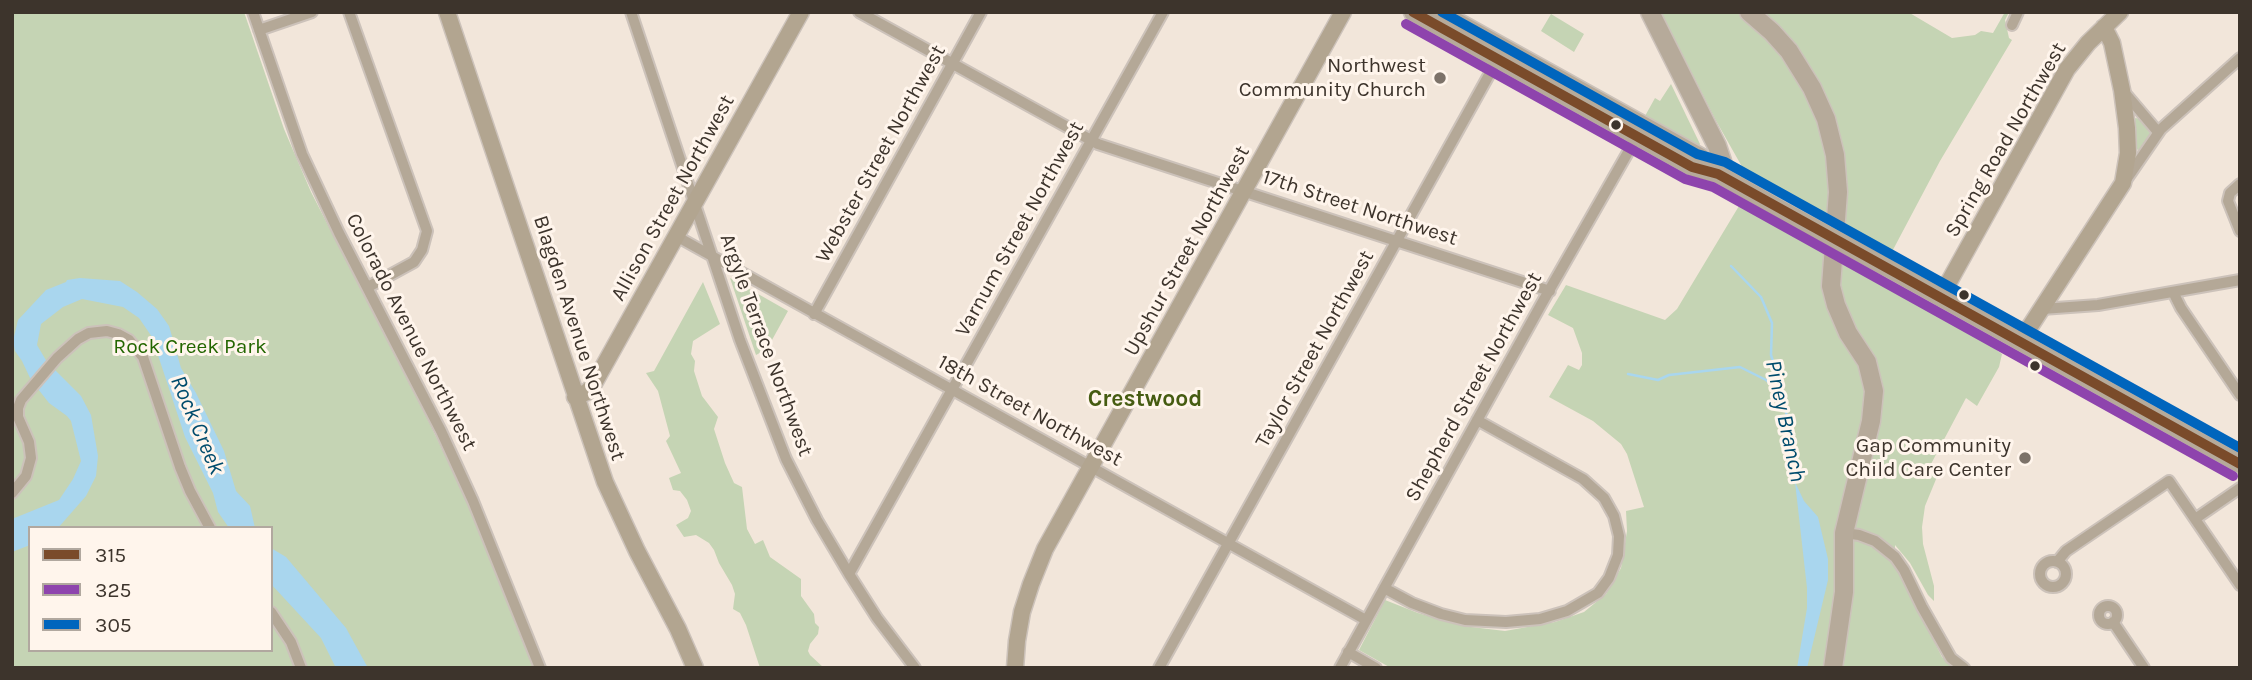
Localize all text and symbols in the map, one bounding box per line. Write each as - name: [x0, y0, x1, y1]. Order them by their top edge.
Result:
- street label: Spring Road Northwest: [1940, 38, 2072, 242]
- street label: Webster Street Northwest: [811, 41, 951, 267]
- place label: Northwest Community Church: [1239, 53, 1426, 103]
- marker: Northwest Community Church: [1432, 70, 1448, 86]
- street label: Allison Street Northwest: [606, 91, 740, 305]
- street label: Varnum Street Northwest: [950, 117, 1090, 341]
- unlabelled marker: [1609, 118, 1623, 132]
- street label: Upshur Street Northwest: [1119, 141, 1255, 361]
- street label: 17th Street Northwest: [1259, 165, 1461, 251]
- street label: Colorado Avenue Northwest: [340, 209, 482, 455]
- street label: Blagden Avenue Northwest: [527, 212, 631, 464]
- street label: Argyle Terrace Northwest: [714, 230, 818, 460]
- street label: Taylor Street Northwest: [1250, 246, 1380, 452]
- street label: Shepherd Street Northwest: [1400, 268, 1548, 506]
- unlabelled marker: [1957, 288, 1971, 302]
- park label: Rock Creek Park: [113, 334, 267, 360]
- street label: 18th Street Northwest: [933, 350, 1127, 472]
- water label: Piney Branch: [1759, 358, 1811, 484]
- unlabelled marker: [2028, 359, 2042, 373]
- water label: Rock Creek: [164, 371, 230, 479]
- district label: Crestwood: [1088, 385, 1202, 413]
- place label: Gap Community Child Care Center: [1845, 433, 2011, 483]
- marker: Gap Community Child Care Center: [2017, 450, 2033, 466]
- legend: [28, 526, 273, 652]
- text: 315: [95, 543, 126, 567]
- text: 325: [95, 578, 131, 602]
- text: 305: [95, 613, 132, 637]

